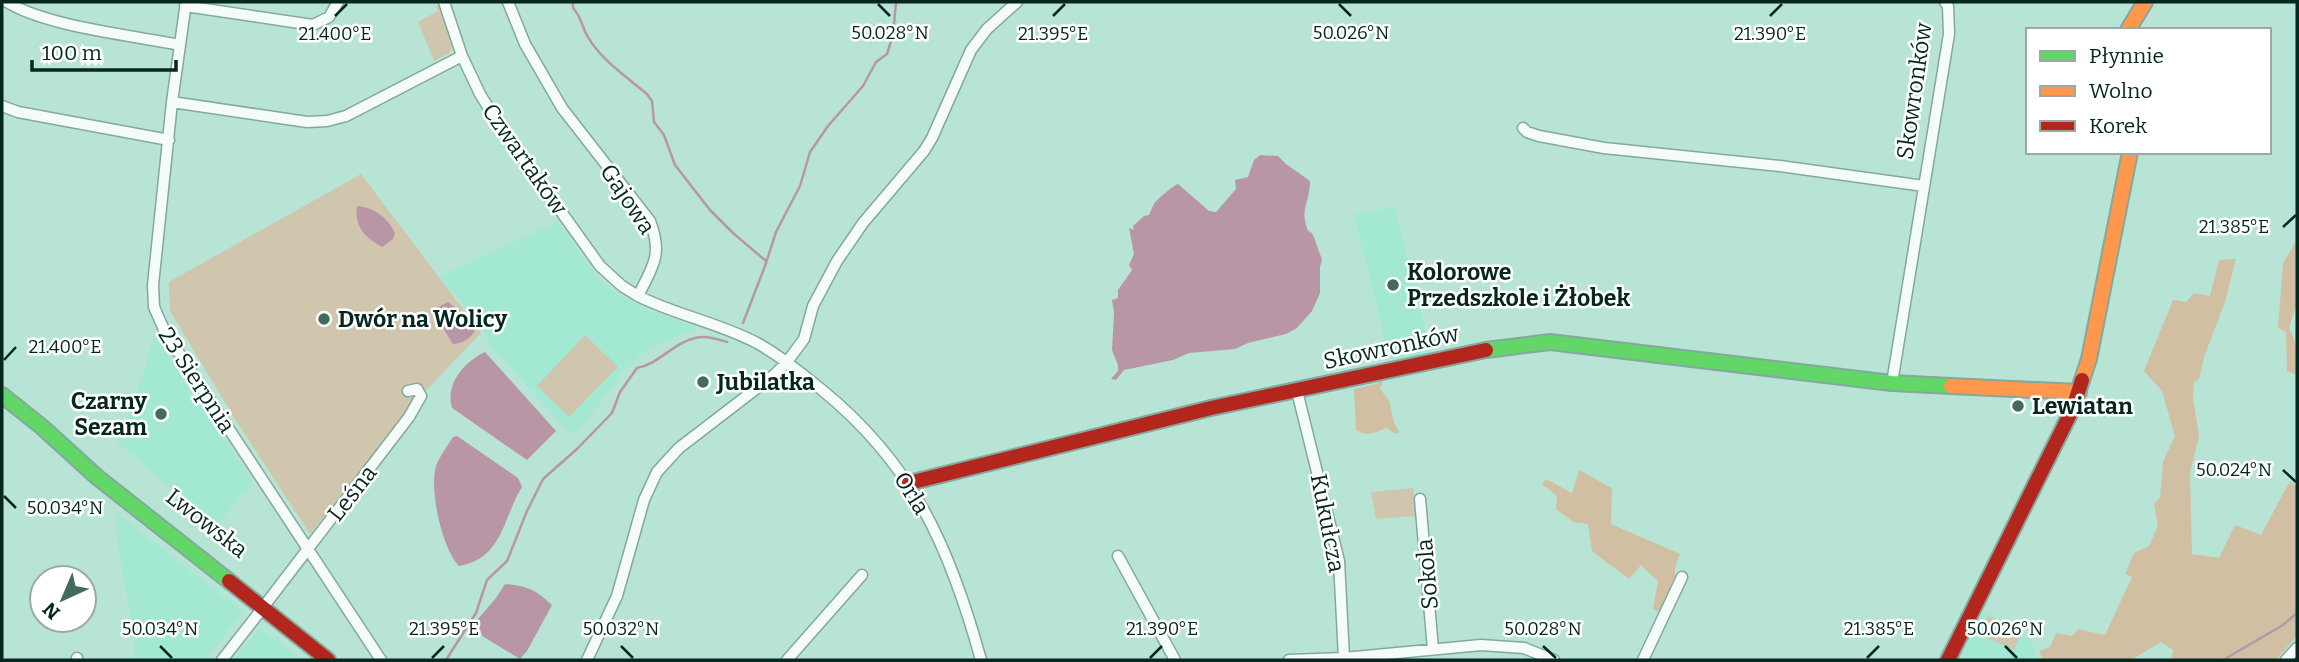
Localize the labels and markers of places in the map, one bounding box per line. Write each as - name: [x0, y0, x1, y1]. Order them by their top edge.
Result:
- place label: Kolorowe Przedszkole i Żłobek: [1407, 258, 1630, 312]
- marker: Kolorowe Przedszkole i Żłobek: [1385, 277, 1401, 293]
- place label: Dwór na Wolicy: [338, 305, 507, 333]
- marker: Dwór na Wolicy: [316, 311, 332, 327]
- place label: Jubilatka: [715, 368, 815, 396]
- marker: Jubilatka: [695, 374, 711, 390]
- place label: Czarny Sezam: [71, 387, 147, 441]
- place label: Lewiatan: [2032, 392, 2133, 420]
- marker: Lewiatan: [2010, 398, 2026, 414]
- marker: Czarny Sezam: [153, 406, 169, 422]

